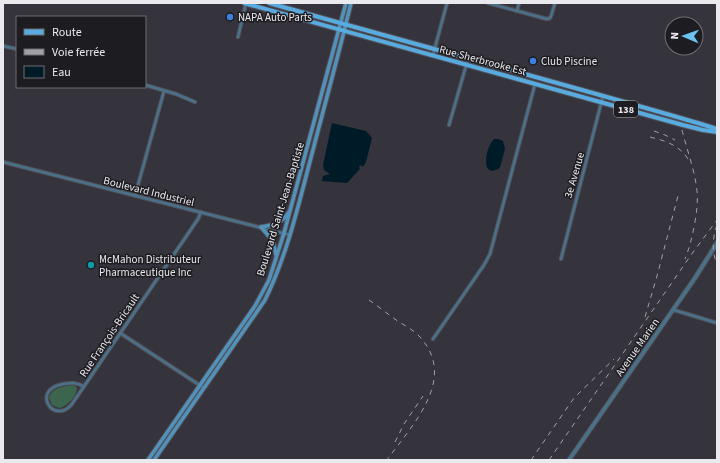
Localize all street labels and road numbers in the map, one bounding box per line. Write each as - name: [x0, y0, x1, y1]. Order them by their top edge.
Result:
- street label: Rue Sherbrooke Est: [438, 42, 528, 79]
- road number: 138: [614, 101, 638, 117]
- street label: Boulevard Saint-Jean-Baptiste: [253, 140, 308, 278]
- street label: 3e Avenue: [561, 150, 588, 200]
- street label: Boulevard Industriel: [102, 173, 196, 210]
- street label: Rue François-Bricault: [76, 290, 143, 380]
- street label: Avenue Marien: [612, 315, 663, 379]

